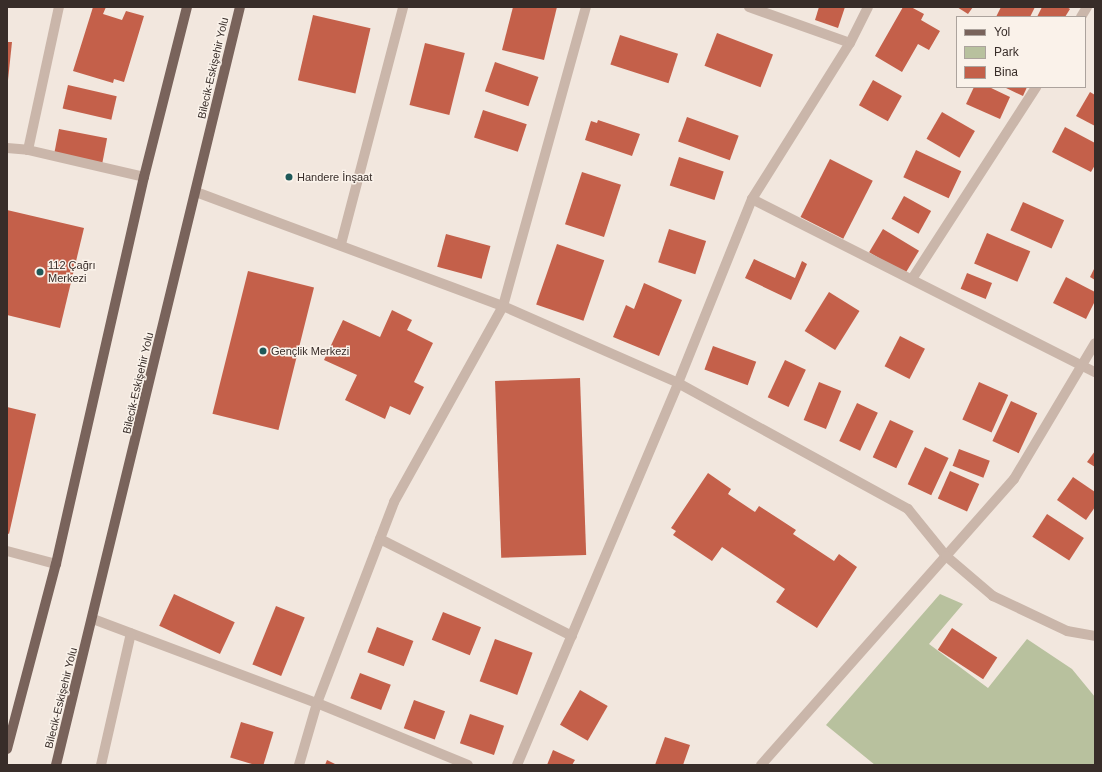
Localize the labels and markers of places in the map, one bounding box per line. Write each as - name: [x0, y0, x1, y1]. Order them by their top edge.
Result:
- place label: Handere İnşaat: [297, 170, 372, 184]
- marker: Handere İnşaat: [284, 172, 294, 182]
- place label: 112 Çağrı Merkezi: [48, 259, 95, 285]
- marker: 112 Çağrı Merkezi: [35, 267, 45, 277]
- place label: Gençlik Merkezi: [271, 344, 349, 358]
- marker: Gençlik Merkezi: [258, 346, 268, 356]

